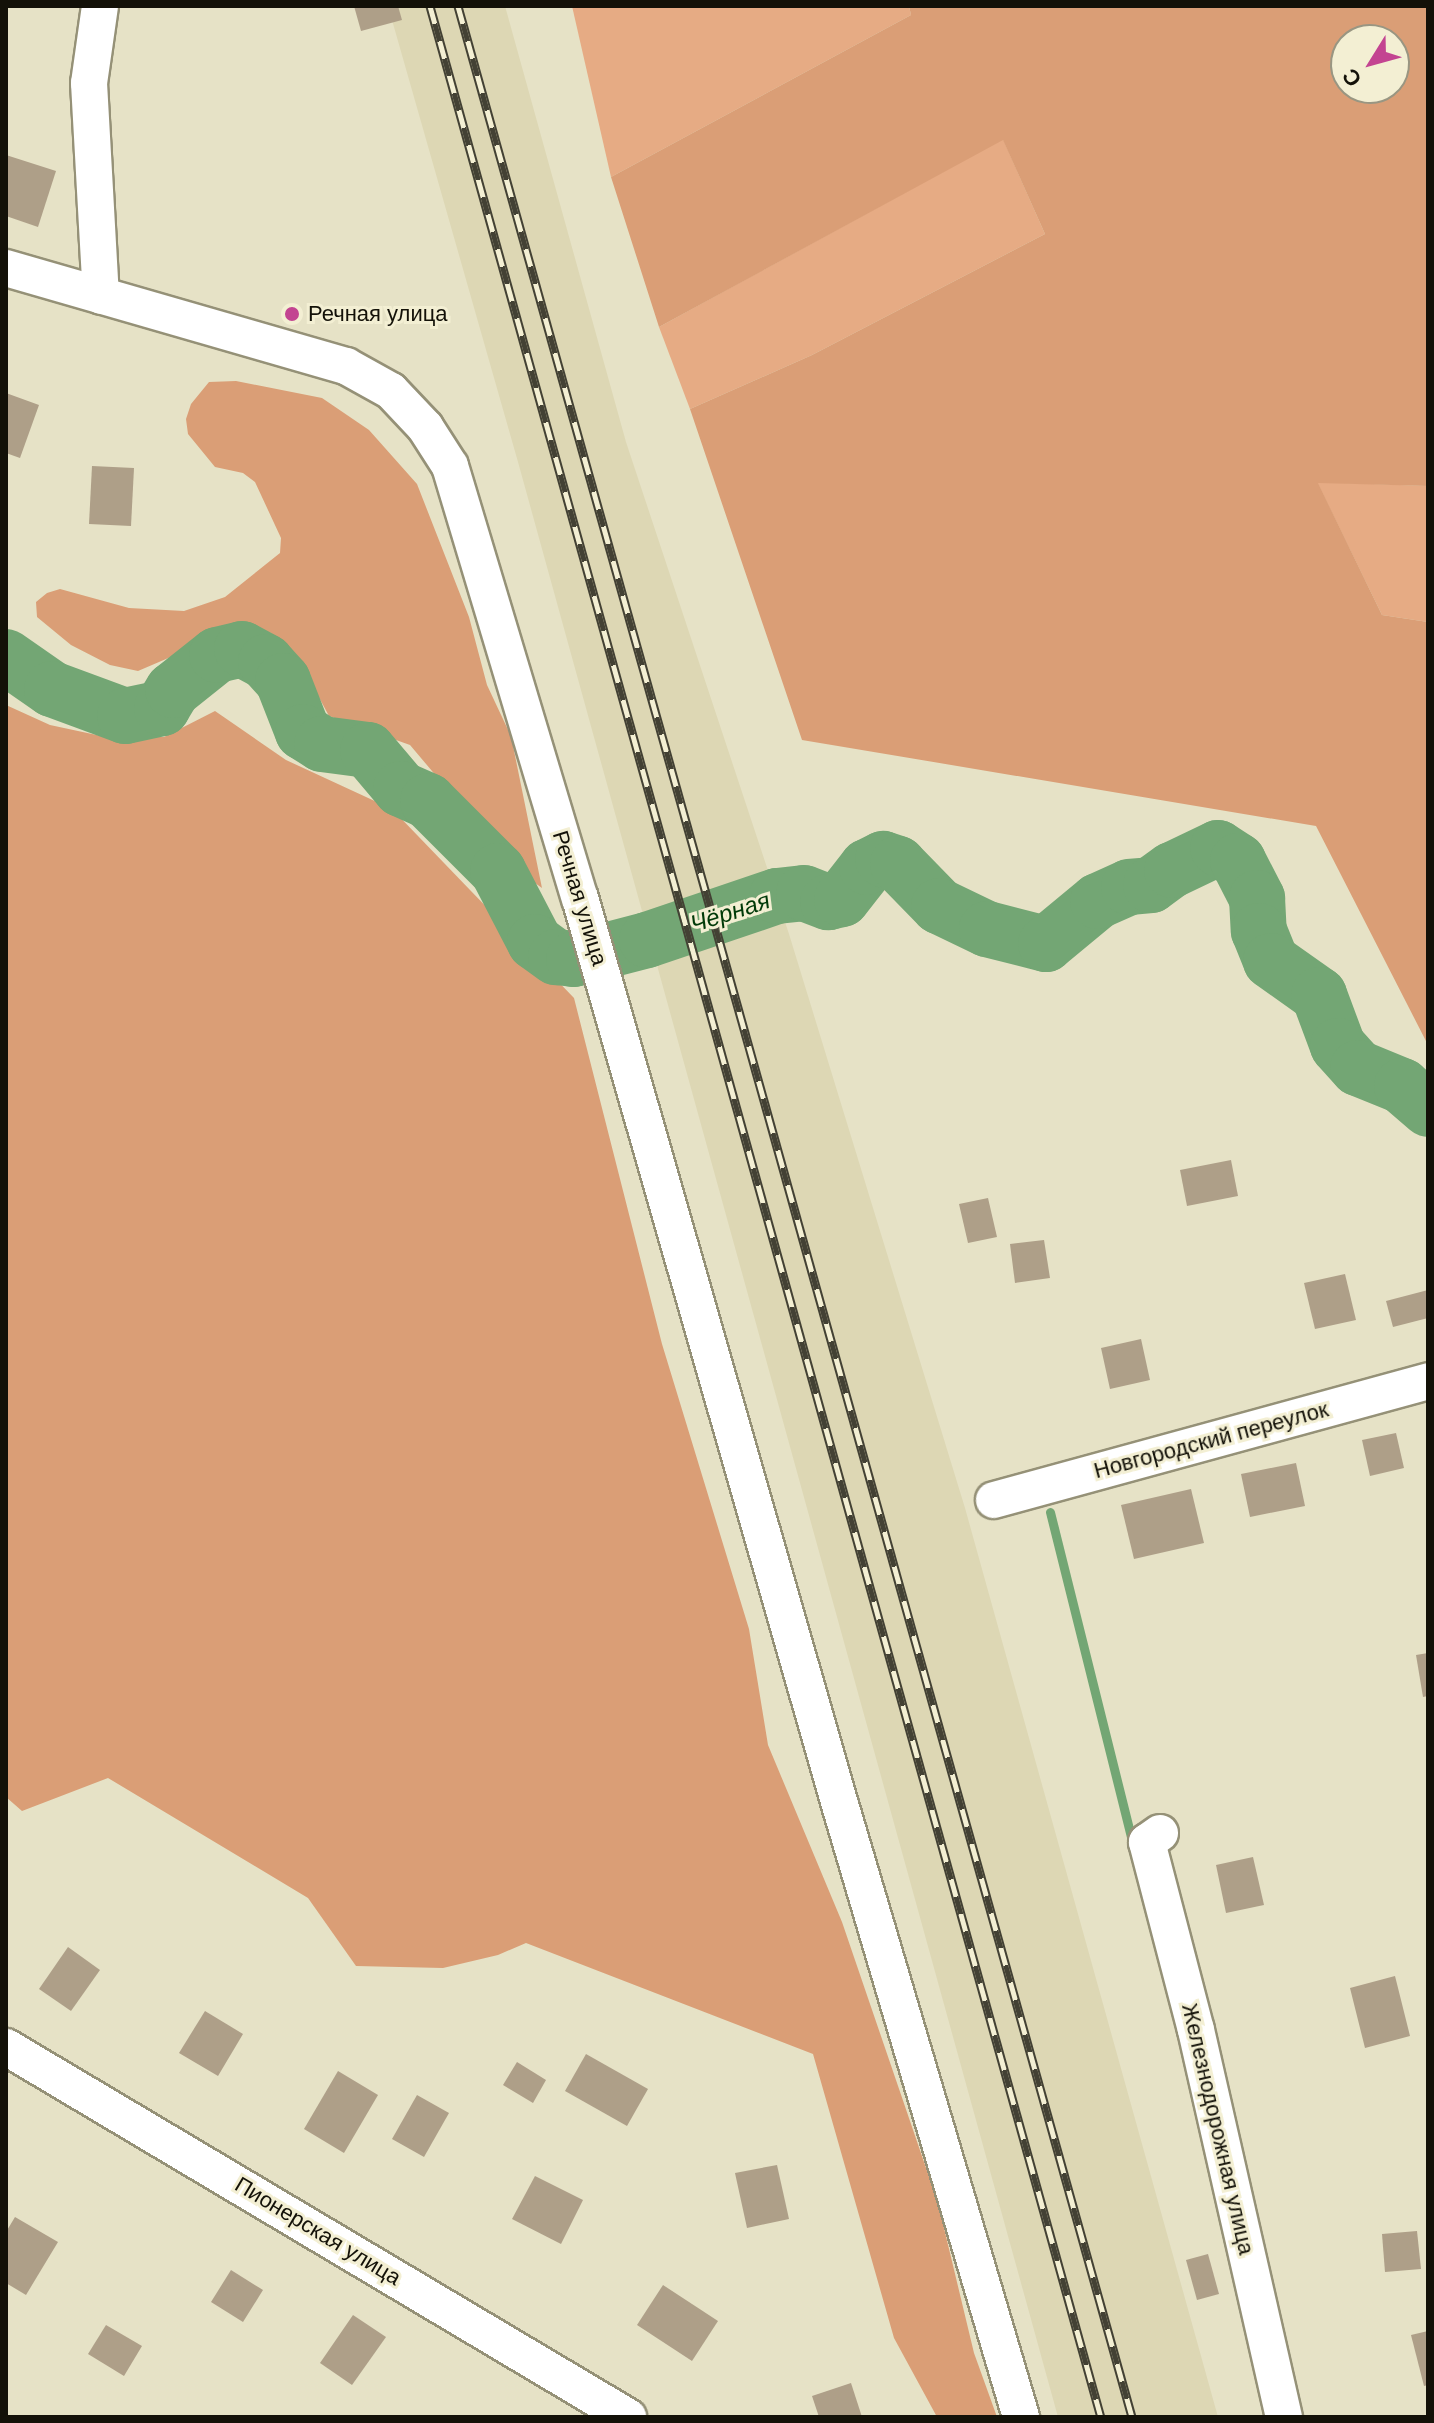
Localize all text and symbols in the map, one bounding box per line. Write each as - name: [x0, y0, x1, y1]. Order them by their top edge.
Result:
- north arrow: [1330, 24, 1410, 104]
- text: С: [1337, 64, 1367, 91]
- place label: Речная улица: [308, 301, 448, 327]
- marker: Речная улица: [283, 305, 301, 323]
- street label: Речная улица: [547, 827, 613, 969]
- water label: Чёрная: [686, 886, 774, 938]
- street label: Новгородский переулок: [1091, 1396, 1331, 1484]
- street label: Железнодорожная улица: [1176, 2001, 1260, 2257]
- street label: Пионерская улица: [230, 2171, 406, 2291]

